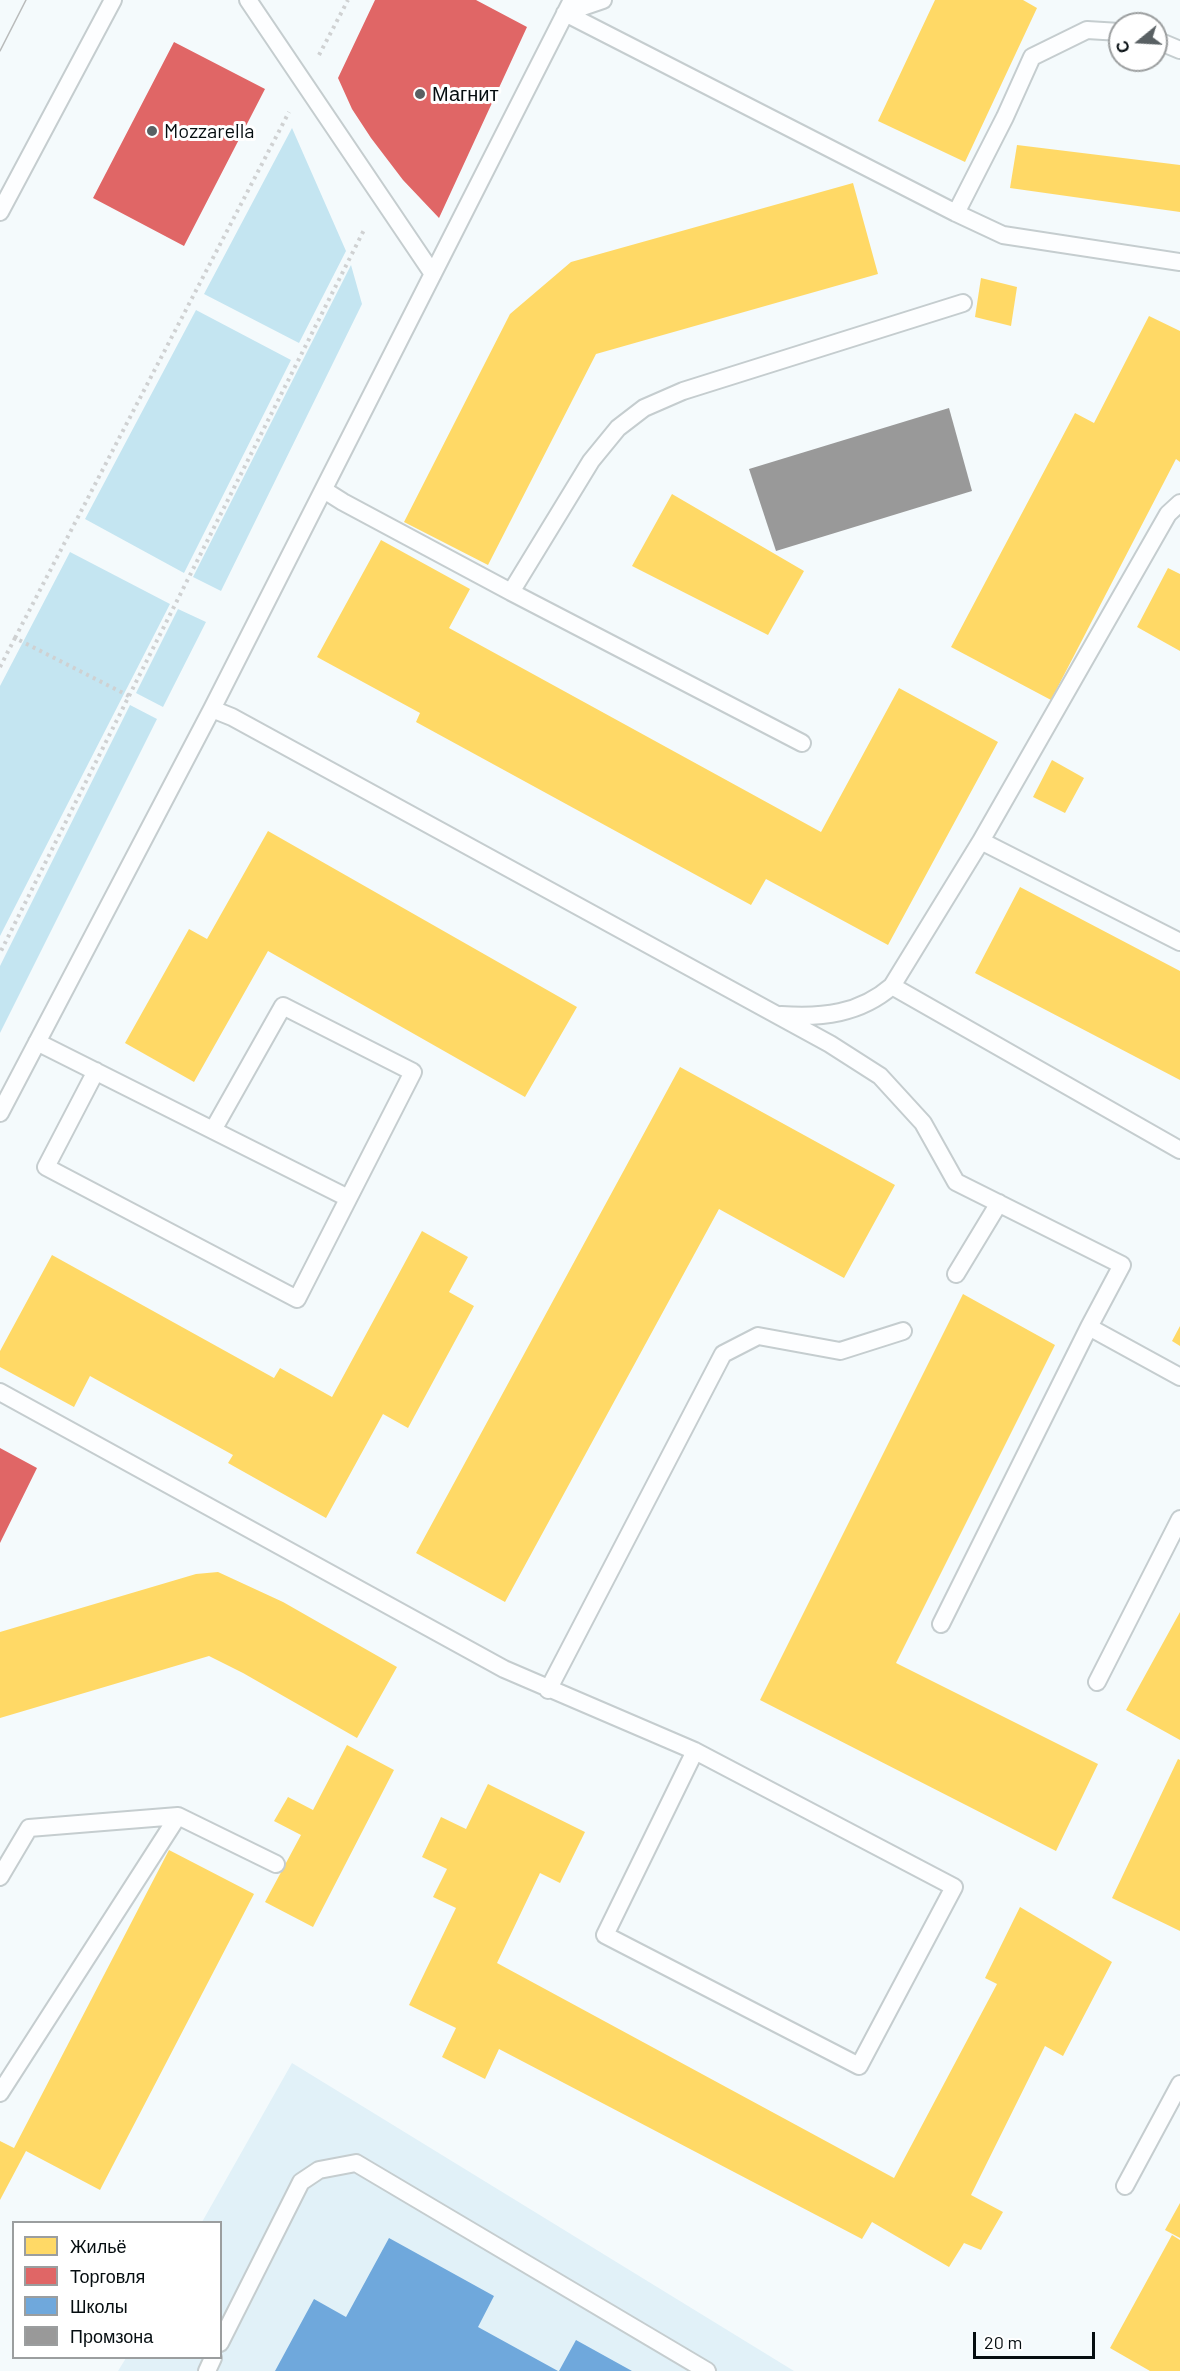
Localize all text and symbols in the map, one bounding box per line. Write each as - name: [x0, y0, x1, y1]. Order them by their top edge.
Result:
- north arrow: [1108, 12, 1168, 72]
- text: С: [1111, 39, 1133, 56]
- place label: Магнит: [432, 82, 499, 106]
- marker: Магнит: [413, 87, 427, 101]
- place label: Mozzarella: [164, 119, 254, 143]
- marker: Mozzarella: [145, 124, 159, 138]
- legend: [12, 2221, 222, 2359]
- text: Жильё: [70, 2235, 127, 2257]
- text: Торговля: [70, 2265, 145, 2287]
- text: Школы: [70, 2295, 128, 2317]
- scale bar: [976, 2320, 1098, 2358]
- text: Промзона: [70, 2325, 153, 2347]
- text: 20 m: [984, 2331, 1022, 2353]

